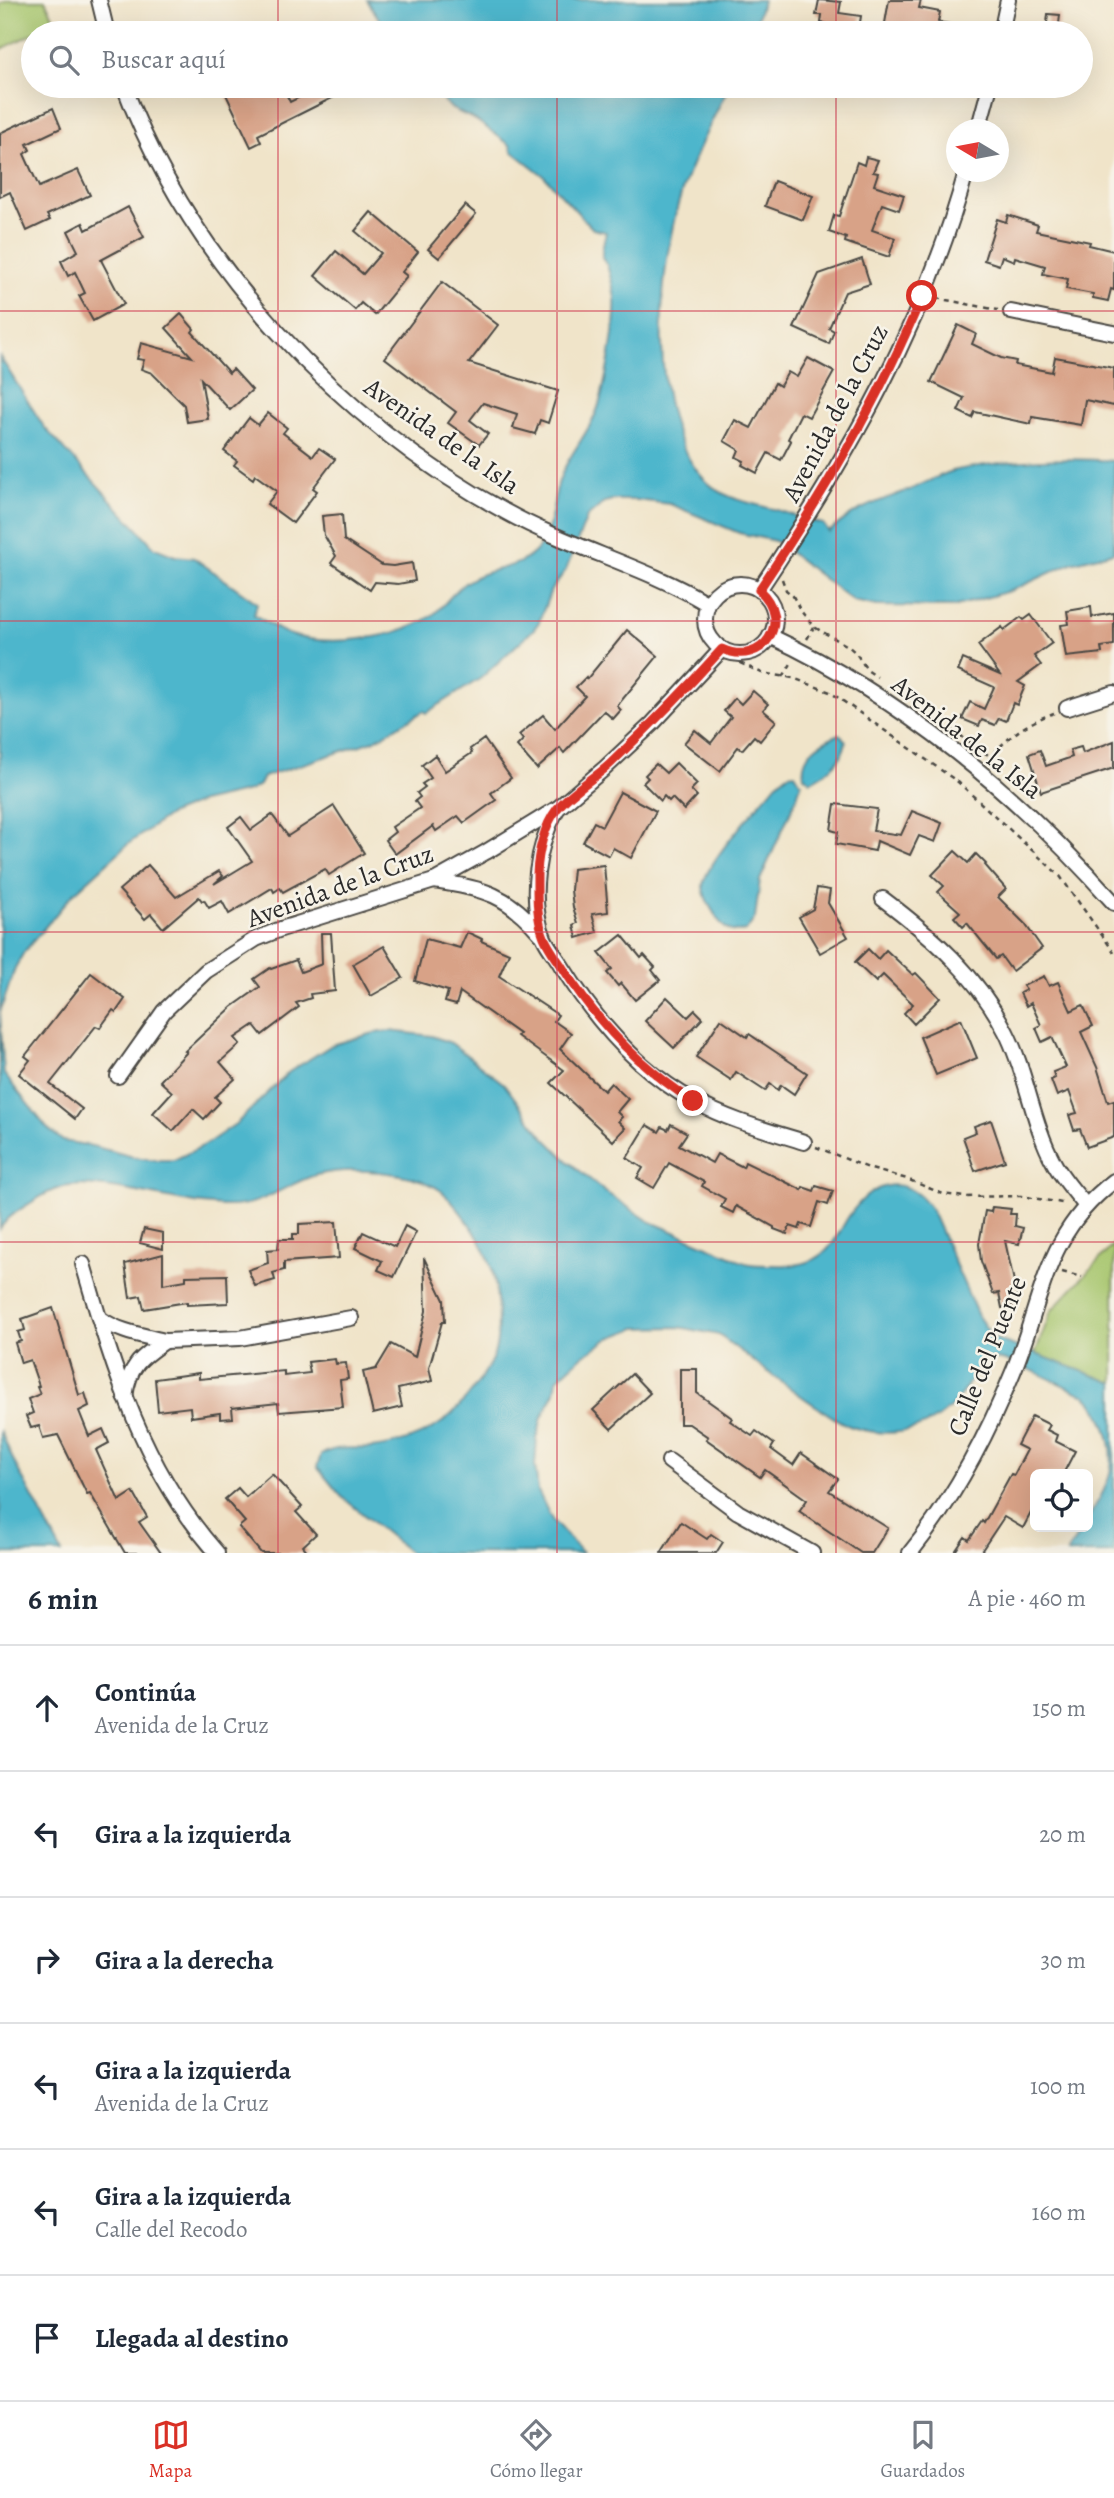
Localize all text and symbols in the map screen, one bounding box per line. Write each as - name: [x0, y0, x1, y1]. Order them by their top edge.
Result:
- search box: [21, 21, 1093, 98]
- icon: search: [45, 41, 83, 79]
- text: Buscar aquí: [101, 42, 226, 77]
- north arrow: [946, 119, 1009, 182]
- route start: [906, 280, 937, 311]
- street label: Avenida de la Cruz: [773, 318, 897, 509]
- street label: Avenida de la Isla: [356, 369, 527, 503]
- street label: Avenida de la Isla: [884, 666, 1050, 807]
- street label: Avenida de la Cruz: [241, 836, 438, 936]
- route end: [677, 1085, 708, 1116]
- street label: Calle del Puente: [939, 1271, 1035, 1441]
- map controls: [1030, 1469, 1093, 1532]
- button: locate: [1030, 1469, 1093, 1532]
- text: 6 min: [28, 1579, 98, 1619]
- text: A pie · 460 m: [968, 1583, 1086, 1614]
- text: Continúa: [95, 1675, 196, 1710]
- icon: ahead: [28, 1689, 66, 1727]
- text: 150 m: [1032, 1693, 1086, 1724]
- text: Avenida de la Cruz: [95, 1710, 269, 1741]
- icon: left: [28, 1815, 66, 1853]
- text: Gira a la izquierda: [95, 1817, 291, 1852]
- text: 20 m: [1039, 1819, 1086, 1850]
- icon: right: [28, 1941, 66, 1979]
- text: Gira a la derecha: [95, 1943, 274, 1978]
- text: 30 m: [1040, 1945, 1086, 1976]
- text: Gira a la izquierda: [95, 2053, 291, 2088]
- icon: left: [28, 2067, 66, 2105]
- text: 100 m: [1030, 2071, 1086, 2102]
- text: Avenida de la Cruz: [95, 2088, 269, 2119]
- text: Gira a la izquierda: [95, 2179, 291, 2214]
- icon: left: [28, 2193, 66, 2231]
- text: 160 m: [1032, 2197, 1086, 2228]
- text: Calle del Recodo: [95, 2214, 247, 2245]
- icon: arrive: [28, 2319, 66, 2357]
- text: Llegada al destino: [95, 2321, 289, 2356]
- tab: Mapa: [149, 2416, 192, 2484]
- tab: Cómo llegar: [490, 2416, 583, 2484]
- tab: Guardados: [880, 2416, 965, 2484]

